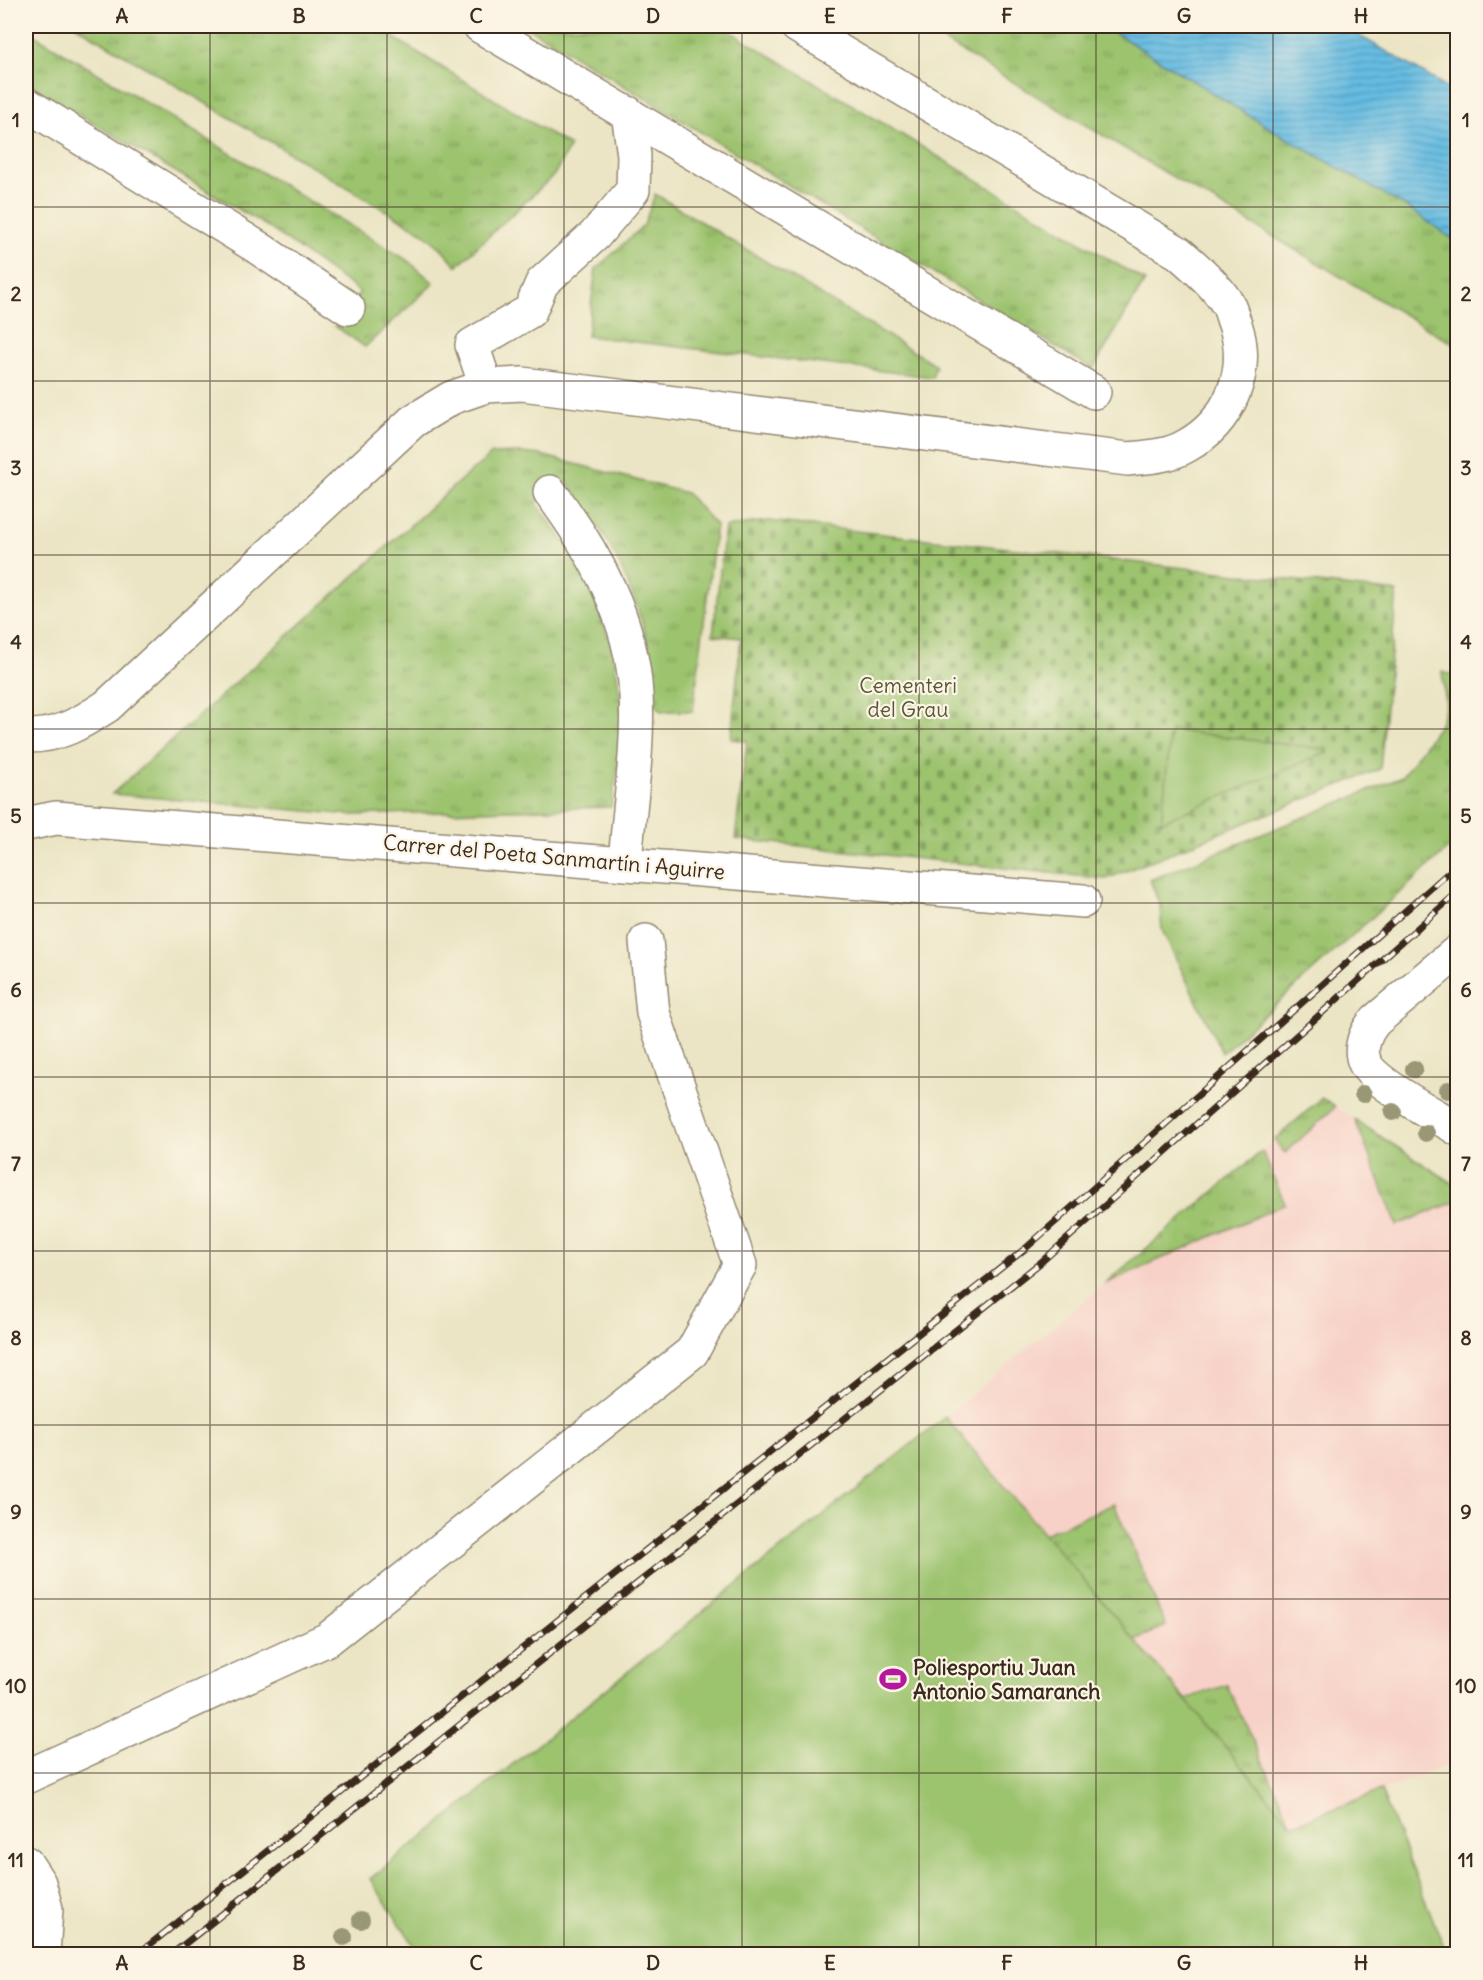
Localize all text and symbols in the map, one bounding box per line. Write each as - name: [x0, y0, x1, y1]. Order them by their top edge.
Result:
- text: A: [116, 3, 129, 28]
- text: B: [292, 3, 306, 28]
- text: C: [469, 3, 483, 28]
- text: D: [646, 3, 660, 28]
- text: E: [824, 3, 836, 28]
- text: F: [1001, 3, 1013, 28]
- text: G: [1177, 3, 1191, 28]
- text: H: [1354, 3, 1368, 28]
- text: 1: [12, 107, 20, 132]
- text: 1: [1462, 107, 1470, 132]
- text: 2: [11, 281, 22, 306]
- text: 2: [1461, 281, 1472, 306]
- text: 3: [10, 455, 22, 480]
- text: 3: [1460, 455, 1472, 480]
- text: 4: [10, 629, 22, 654]
- text: 4: [1460, 629, 1472, 654]
- park label: Cementeri del Grau: [859, 672, 957, 723]
- text: 5: [10, 803, 22, 828]
- text: 5: [1460, 803, 1472, 828]
- street label: Carrer del Poeta Sanmartín i Aguirre: [382, 829, 726, 885]
- text: 6: [10, 977, 22, 1002]
- text: 6: [1460, 977, 1472, 1002]
- text: 7: [11, 1151, 21, 1176]
- text: 7: [1461, 1151, 1471, 1176]
- text: 8: [10, 1325, 22, 1350]
- text: 8: [1460, 1325, 1472, 1350]
- text: 9: [10, 1499, 22, 1524]
- text: 9: [1460, 1499, 1472, 1524]
- place label: Poliesportiu Juan Antonio Samaranch: [913, 1654, 1100, 1705]
- sports icon: Poliesportiu Juan Antonio Samaranch: [878, 1664, 908, 1694]
- text: 10: [5, 1673, 27, 1698]
- text: 10: [1455, 1673, 1477, 1698]
- text: 11: [8, 1847, 24, 1872]
- text: 11: [1458, 1847, 1474, 1872]
- text: A: [116, 1950, 129, 1975]
- text: B: [292, 1950, 306, 1975]
- text: C: [469, 1950, 483, 1975]
- text: D: [646, 1950, 660, 1975]
- text: E: [824, 1950, 836, 1975]
- text: F: [1001, 1950, 1013, 1975]
- text: G: [1177, 1950, 1191, 1975]
- text: H: [1354, 1950, 1368, 1975]

